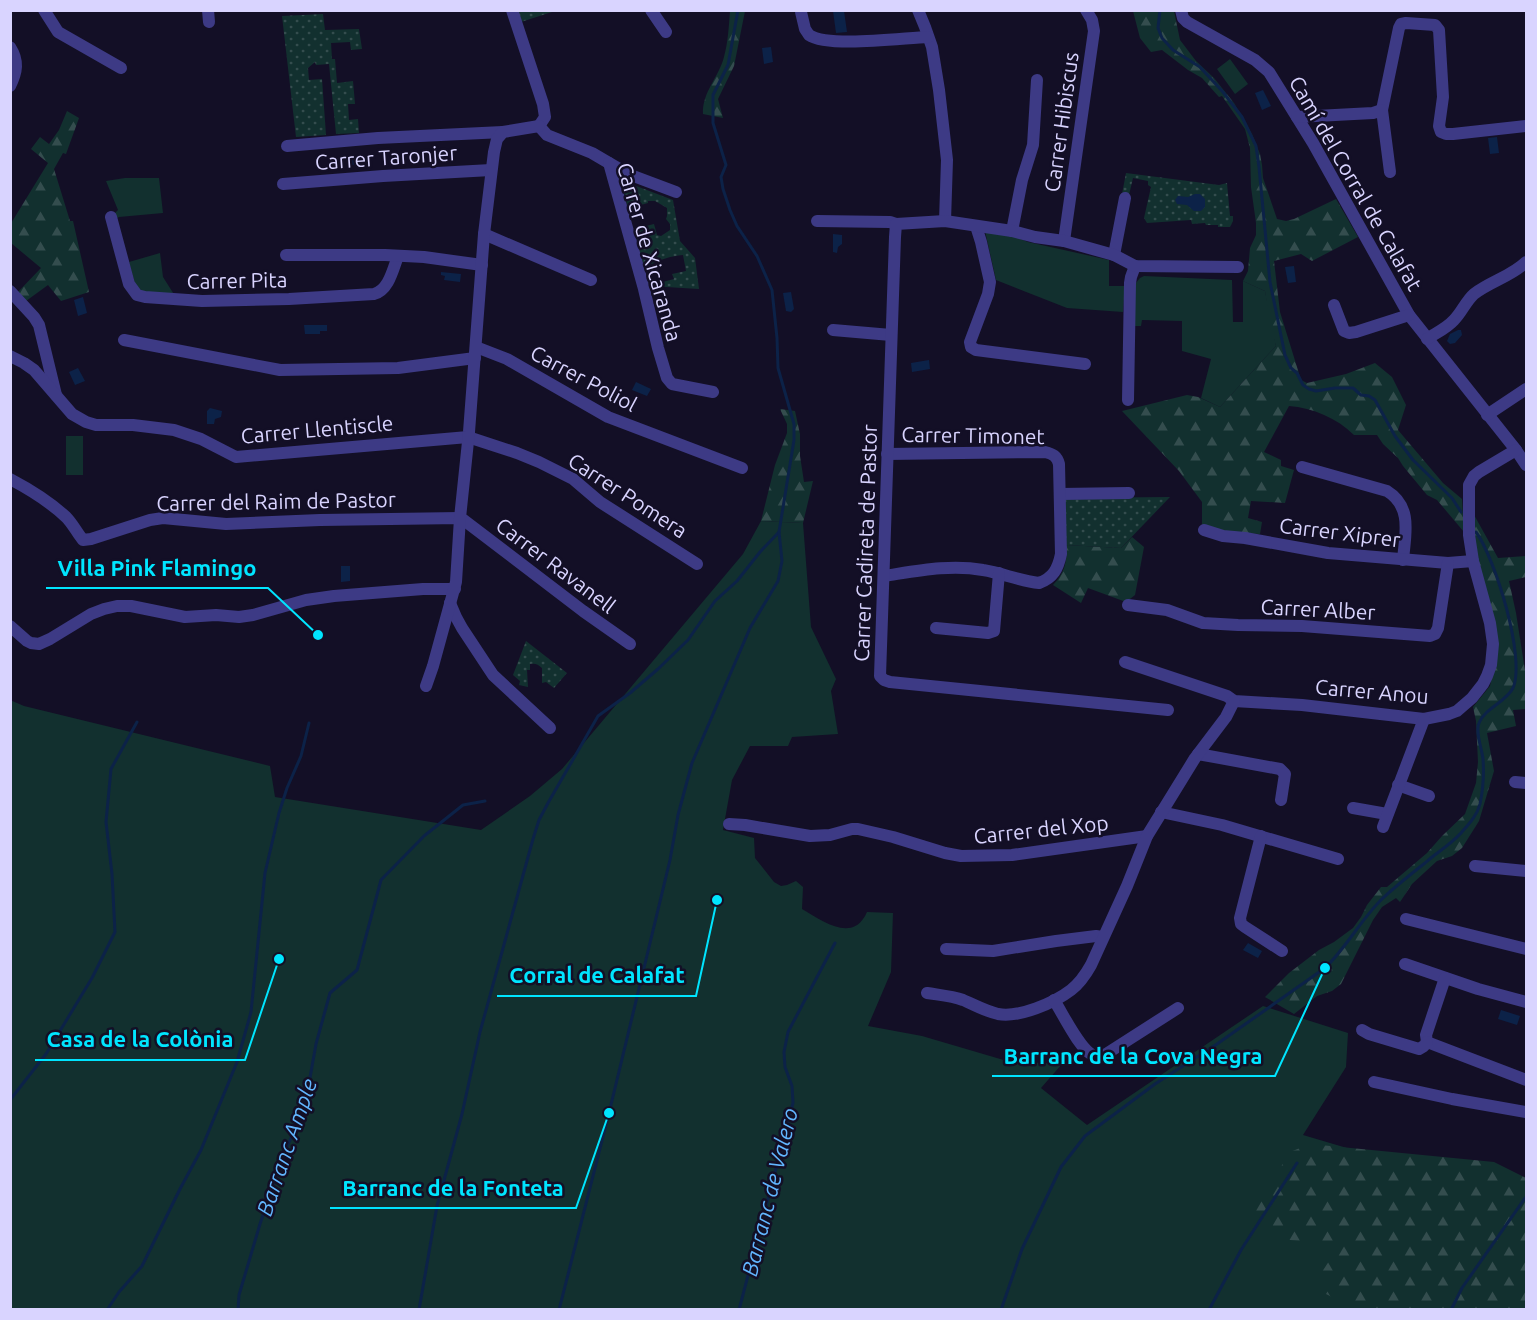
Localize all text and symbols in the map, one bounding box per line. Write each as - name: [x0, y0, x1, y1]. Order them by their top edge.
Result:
- street label: Carrer Hibiscus: [1039, 50, 1083, 194]
- street label: Camí del Corral de Calafat: [1285, 71, 1427, 295]
- street label: Carrer Taronjer: [314, 140, 458, 174]
- street label: Carrer de Xicaranda: [613, 160, 687, 344]
- street label: Carrer Pita: [186, 267, 288, 293]
- street label: Carrer Poliol: [527, 340, 641, 416]
- street label: Carrer Llentiscle: [240, 410, 394, 448]
- street label: Carrer Timonet: [901, 422, 1045, 448]
- street label: Carrer Cadireta de Pastor: [849, 424, 881, 662]
- street label: Carrer Pomera: [564, 448, 692, 542]
- street label: Carrer del Raim de Pastor: [156, 487, 396, 515]
- street label: Carrer Ravanell: [492, 512, 620, 618]
- street label: Carrer Xiprer: [1278, 513, 1402, 551]
- callout: Villa Pink Flamingo: [46, 548, 268, 588]
- text: Villa Pink Flamingo: [58, 555, 256, 580]
- street label: Carrer Alber: [1260, 594, 1376, 624]
- street label: Carrer Anou: [1314, 674, 1430, 708]
- street label: Carrer del Xop: [972, 810, 1110, 848]
- callout: Corral de Calafat: [497, 956, 696, 996]
- text: Corral de Calafat: [509, 962, 685, 987]
- callout: Casa de la Colònia: [35, 1020, 245, 1060]
- text: Casa de la Colònia: [47, 1026, 233, 1051]
- callout: Barranc de la Cova Negra: [992, 1036, 1275, 1076]
- text: Barranc de la Cova Negra: [1004, 1043, 1262, 1068]
- water label: Barranc Ample: [251, 1075, 321, 1219]
- water label: Barranc de Valero: [736, 1105, 802, 1279]
- callout: Barranc de la Fonteta: [330, 1168, 576, 1208]
- text: Barranc de la Fonteta: [342, 1175, 564, 1200]

